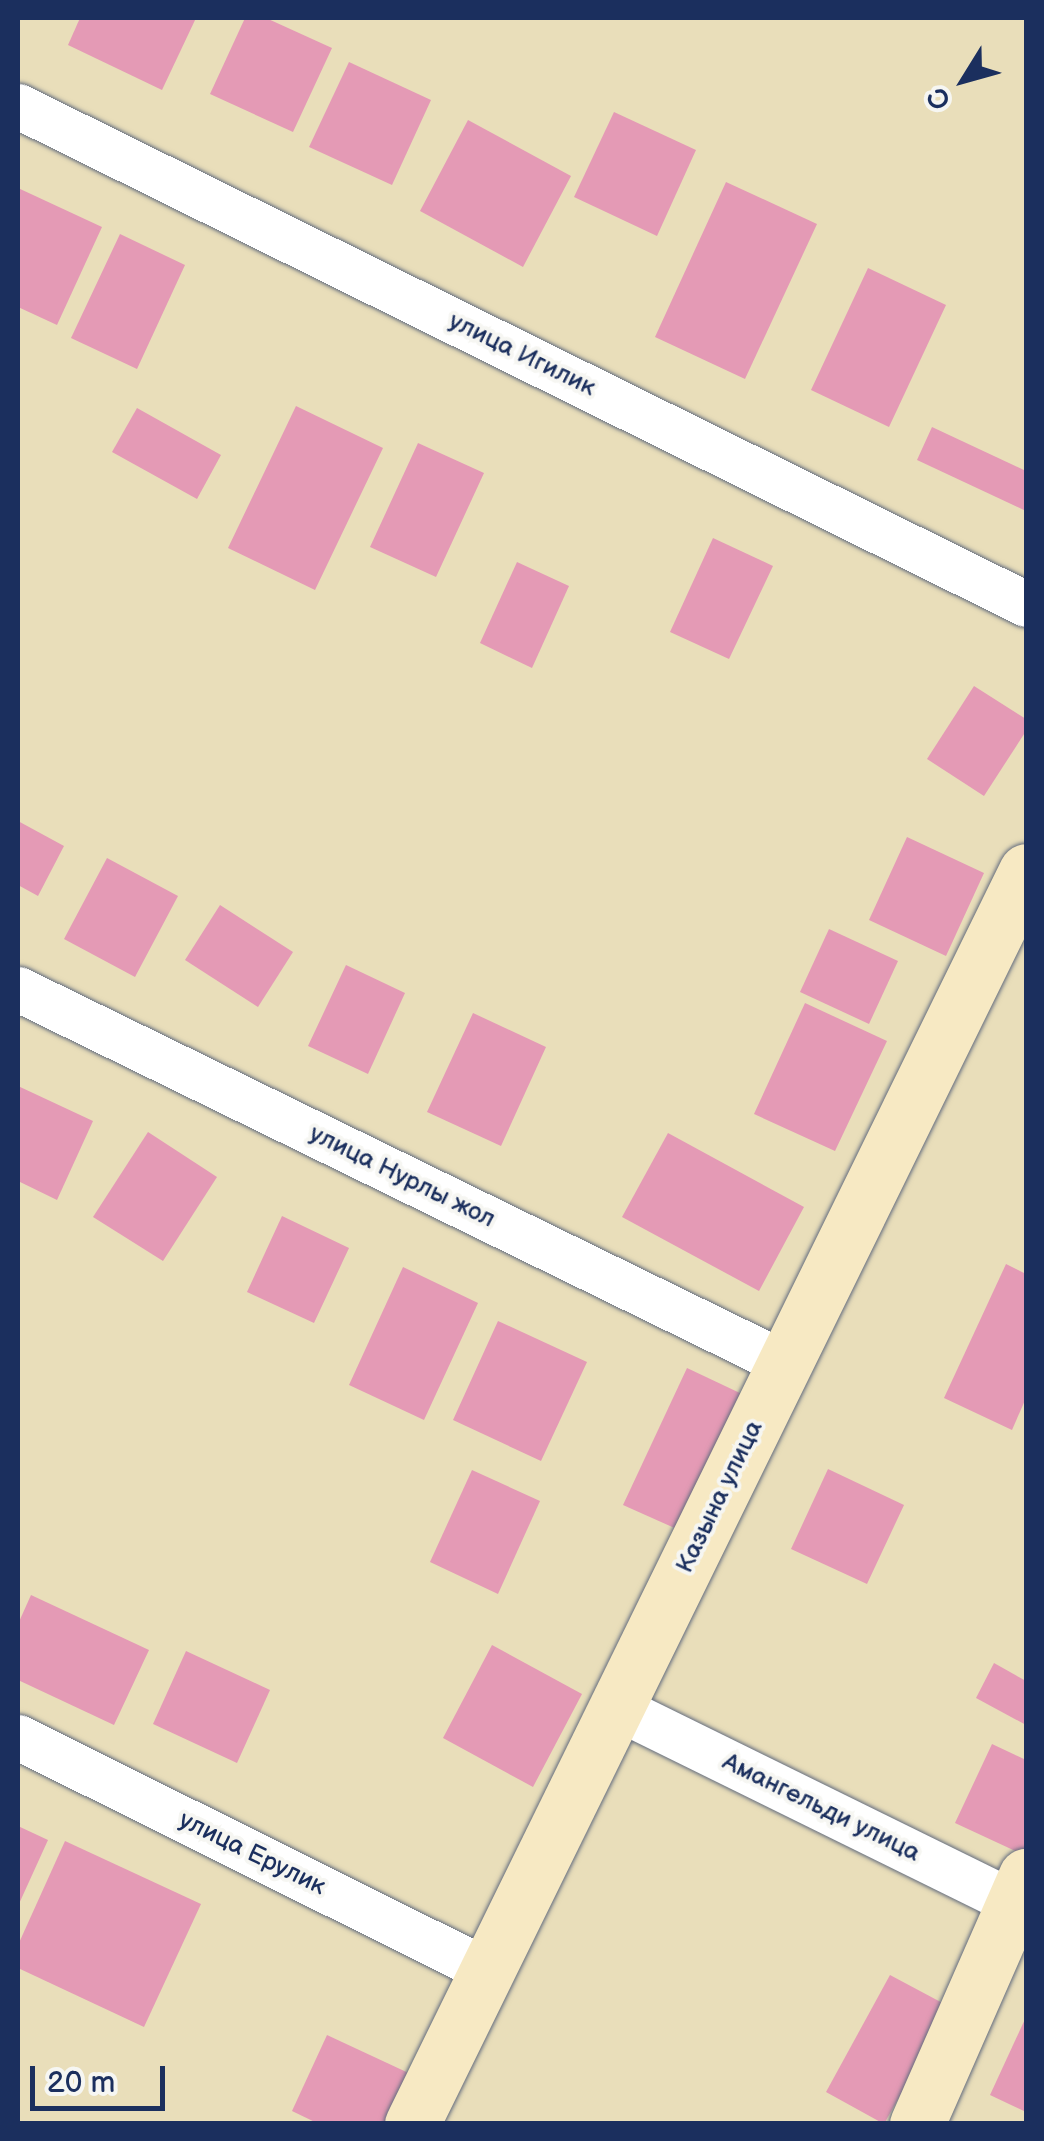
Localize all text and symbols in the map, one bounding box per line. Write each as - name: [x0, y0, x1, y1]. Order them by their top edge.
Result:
- north arrow: [914, 30, 1014, 130]
- text: С: [921, 81, 959, 116]
- street label: улица Игилик: [444, 307, 600, 403]
- street label: улица Нурлы жол: [304, 1119, 500, 1235]
- street label: Казына улица: [670, 1416, 770, 1578]
- street label: Амангельди улица: [717, 1747, 925, 1869]
- street label: улица Ерулик: [174, 1806, 330, 1902]
- scale bar: [35, 2046, 170, 2108]
- text: 20 m: [47, 2065, 115, 2101]

